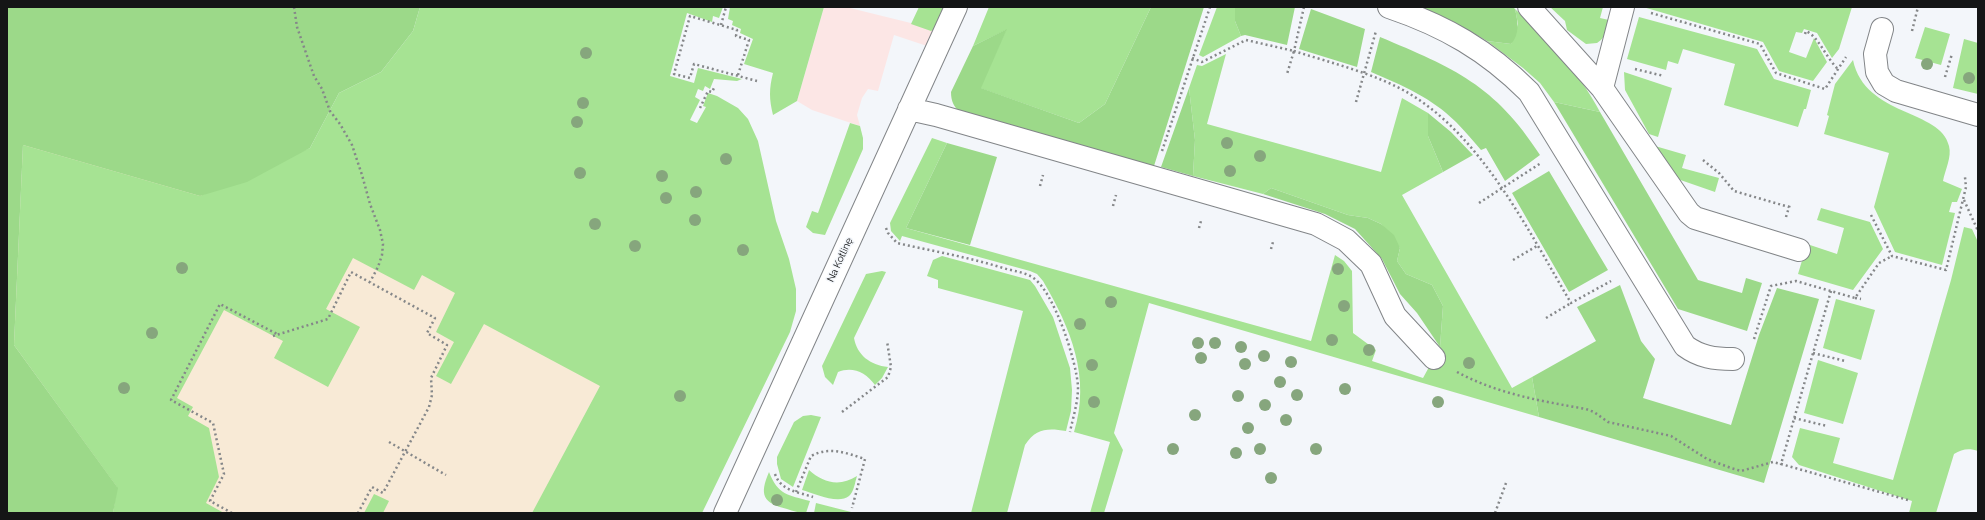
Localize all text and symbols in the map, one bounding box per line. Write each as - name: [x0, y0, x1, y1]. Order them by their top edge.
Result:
- street label: Na Kotlinę: [825, 236, 855, 284]

